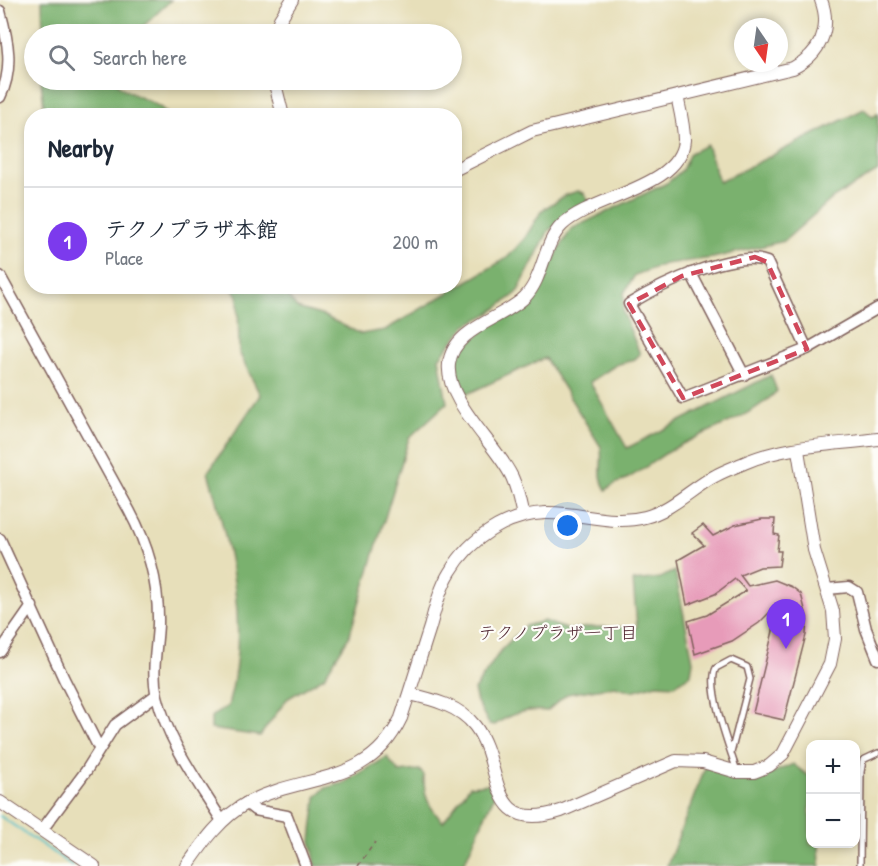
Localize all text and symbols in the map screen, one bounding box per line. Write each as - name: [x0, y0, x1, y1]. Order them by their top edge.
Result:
- north arrow: [734, 18, 788, 72]
- search box: [24, 24, 462, 90]
- icon: search: [45, 41, 78, 74]
- text: Search here: [93, 42, 187, 72]
- text: Nearby: [48, 130, 114, 165]
- text: テクノプラザ本館: [105, 214, 278, 244]
- text: 1: [64, 228, 71, 255]
- text: 200 m: [393, 228, 438, 255]
- text: Place: [105, 244, 144, 271]
- your location: [553, 511, 582, 540]
- pin: 1: [766, 600, 806, 649]
- district label: テクノプラザ一丁目: [478, 620, 638, 645]
- map controls: [806, 740, 860, 848]
- button: +: [806, 740, 860, 794]
- button: −: [806, 794, 860, 848]

